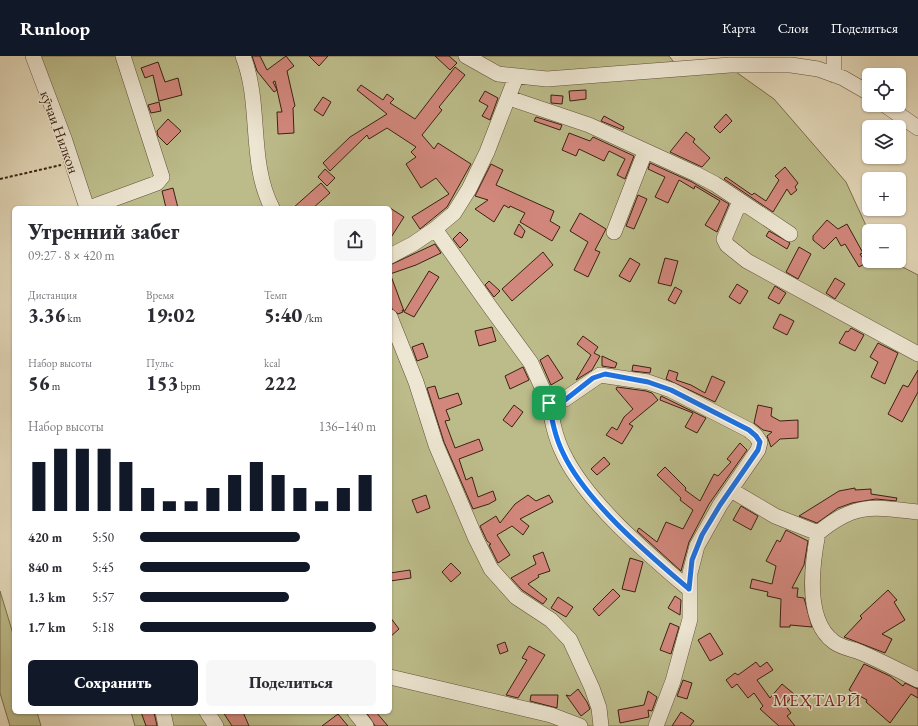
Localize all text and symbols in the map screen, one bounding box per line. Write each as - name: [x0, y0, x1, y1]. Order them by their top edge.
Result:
- text: Runloop: [20, 16, 90, 41]
- text: Карта: [722, 19, 756, 37]
- text: Слои: [778, 19, 809, 37]
- text: Поделиться: [831, 19, 898, 37]
- map controls: [862, 68, 906, 268]
- button: locate: [862, 68, 906, 112]
- street label: кӯчаи Нилкон: [36, 88, 84, 176]
- button: layers: [862, 120, 906, 164]
- button: +: [862, 172, 906, 216]
- text: Утренний забег: [28, 217, 179, 246]
- button: share: [334, 219, 376, 261]
- button: −: [862, 224, 906, 268]
- text: 09:27 · 8 × 420 m: [28, 247, 115, 264]
- text: Дистанция: [28, 288, 77, 302]
- text: Время: [146, 288, 174, 302]
- text: Темп: [264, 288, 287, 302]
- text: 3.36: [28, 302, 65, 328]
- text: 19:02: [146, 302, 195, 328]
- text: 5:40: [264, 302, 302, 328]
- text: km: [65, 311, 81, 325]
- text: /km: [302, 311, 323, 325]
- text: Набор высоты: [28, 356, 92, 370]
- text: Пульс: [146, 356, 174, 370]
- text: kcal: [264, 356, 281, 370]
- text: 56: [28, 370, 50, 396]
- text: 153: [146, 370, 178, 396]
- text: 222: [264, 370, 296, 396]
- text: m: [50, 379, 60, 393]
- text: bpm: [178, 379, 201, 393]
- pin: [532, 386, 566, 420]
- icon: arrive: [538, 392, 560, 414]
- text: Набор высоты: [28, 418, 104, 435]
- text: 136–140 m: [319, 418, 376, 435]
- text: 420 m: [28, 529, 62, 546]
- text: 5:50: [92, 529, 114, 546]
- text: 840 m: [28, 559, 62, 576]
- text: 5:45: [92, 559, 114, 576]
- text: 1.3 km: [28, 589, 66, 606]
- text: 5:57: [92, 589, 114, 606]
- text: 1.7 km: [28, 619, 66, 636]
- text: 5:18: [92, 619, 114, 636]
- button: Сохранить: [28, 660, 198, 706]
- button: Поделиться: [206, 660, 376, 706]
- district label: МЕҲТАРӢ: [773, 689, 861, 711]

